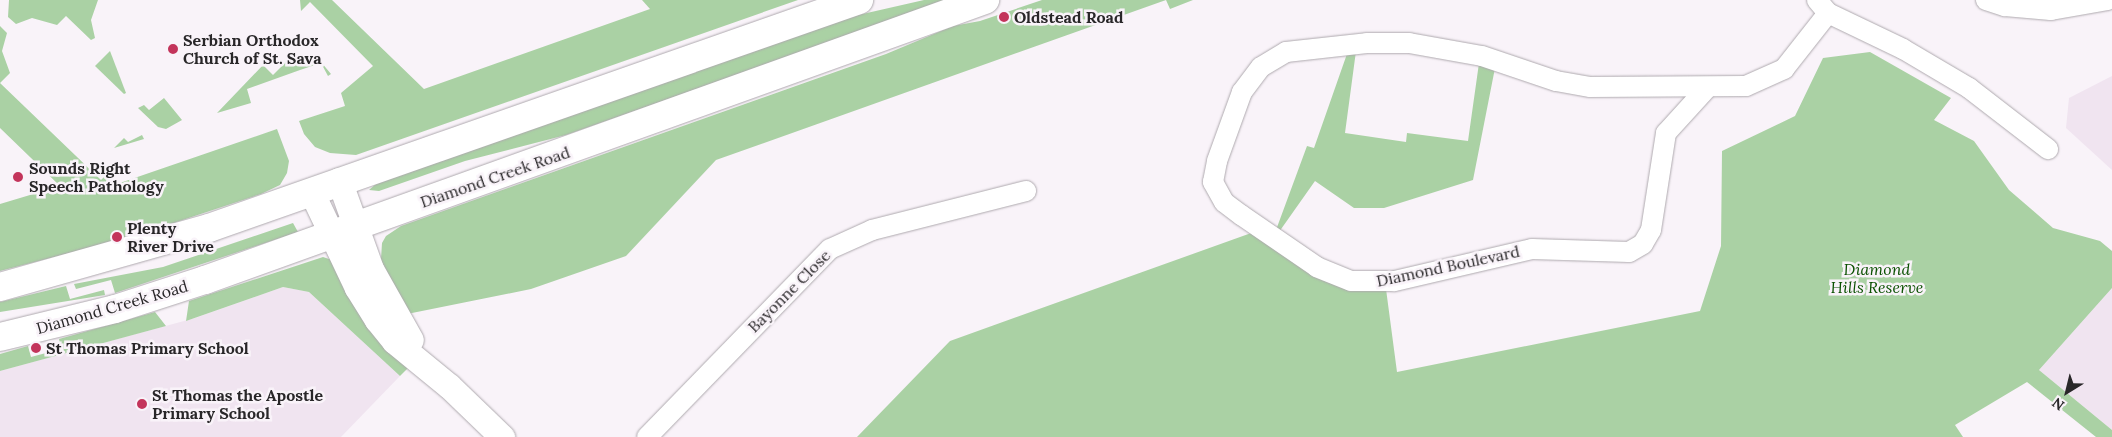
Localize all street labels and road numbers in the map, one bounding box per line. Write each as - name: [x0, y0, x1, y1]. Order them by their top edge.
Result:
- street label: Diamond Creek Road: [418, 142, 572, 212]
- street label: Diamond Boulevard: [1375, 241, 1521, 291]
- street label: Bayonne Close: [744, 246, 834, 336]
- street label: Diamond Creek Road: [34, 276, 190, 338]

